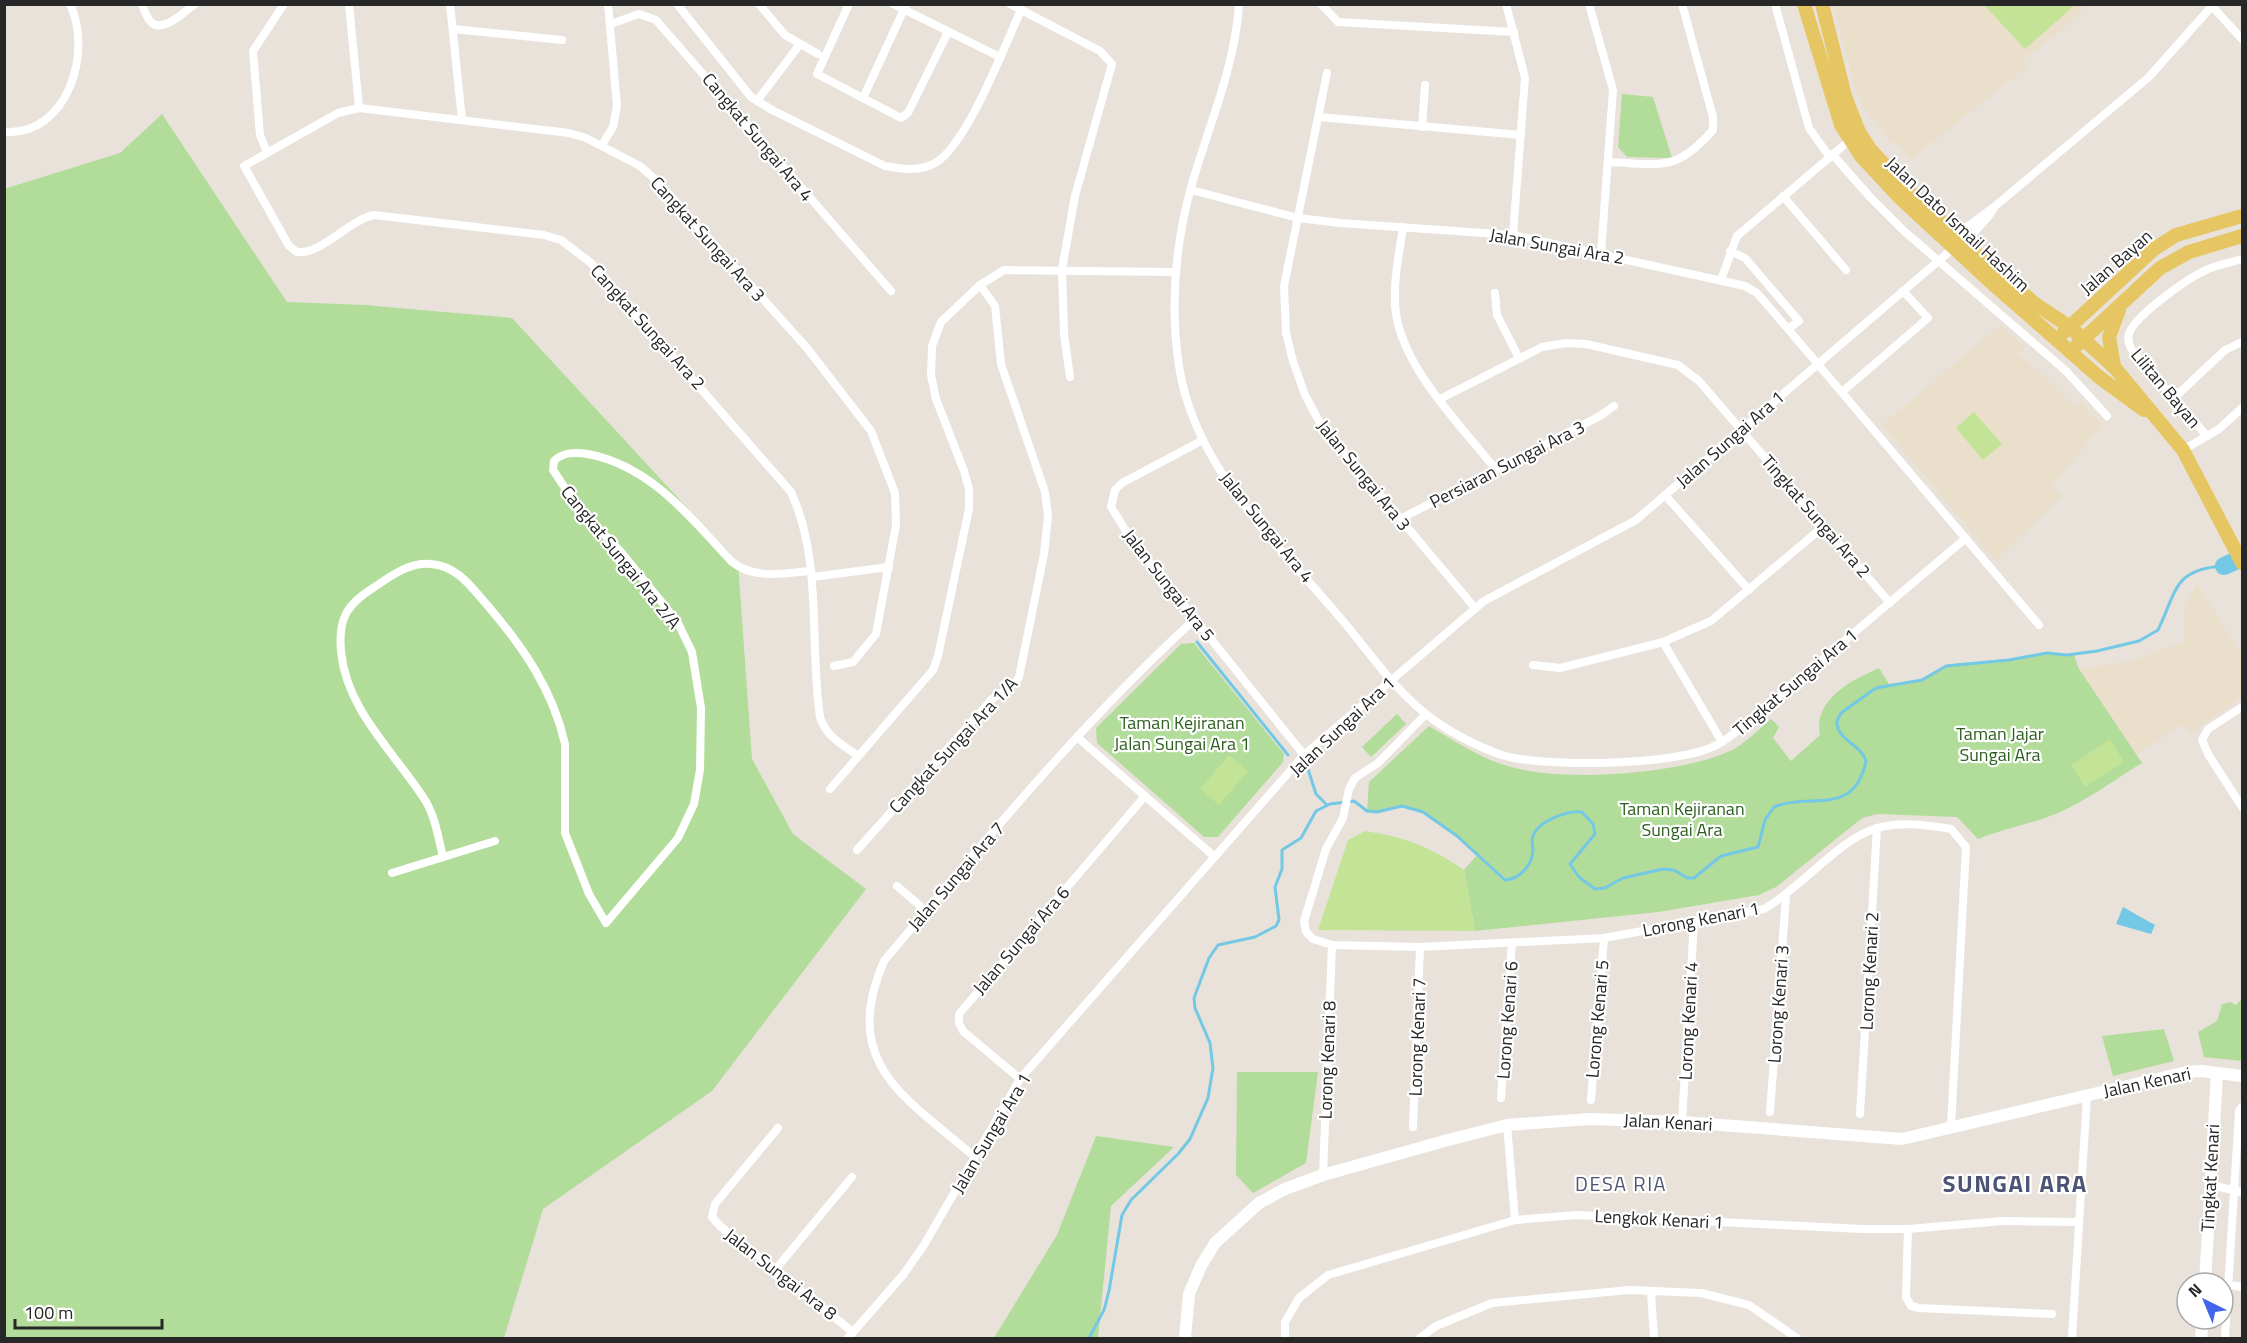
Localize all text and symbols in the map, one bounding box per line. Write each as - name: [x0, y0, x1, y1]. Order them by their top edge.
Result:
- street label: Cangkat Sungai Ara 4: [696, 67, 820, 207]
- street label: Jalan Dato Ismail Hashim: [1880, 150, 2036, 298]
- street label: Cangkat Sungai Ara 3: [644, 170, 772, 308]
- street label: Jalan Sungai Ara 2: [1488, 221, 1626, 271]
- street label: Jalan Bayan: [2074, 223, 2158, 301]
- street label: Cangkat Sungai Ara 2: [584, 258, 712, 396]
- street label: Lilitan Bayan: [2125, 342, 2207, 434]
- street label: Jalan Sungai Ara 1: [1670, 384, 1790, 494]
- street label: Persiaran Sungai Ara 3: [1425, 413, 1589, 515]
- street label: Jalan Sungai Ara 3: [1311, 414, 1417, 536]
- street label: Tingkat Sungai Ara 2: [1755, 449, 1877, 583]
- street label: Jalan Sungai Ara 4: [1214, 466, 1320, 588]
- street label: Cangkat Sungai Ara 2/A: [554, 479, 688, 635]
- street label: Jalan Sungai Ara 5: [1116, 523, 1222, 647]
- street label: Tingkat Sungai Ara 1: [1727, 622, 1863, 742]
- street label: Cangkat Sungai Ara 1/A: [882, 670, 1024, 819]
- street label: Jalan Sungai Ara 1: [1283, 670, 1401, 782]
- park label: Taman Kejiranan Jalan Sungai Ara 1: [1114, 709, 1250, 757]
- park label: Taman Jajar Sungai Ara: [1956, 720, 2044, 768]
- park label: Taman Kejiranan Sungai Ara: [1619, 795, 1745, 843]
- street label: Jalan Sungai Ara 7: [901, 816, 1011, 936]
- street label: Jalan Sungai Ara 6: [966, 880, 1076, 1000]
- street label: Lorong Kenari 1: [1640, 894, 1762, 944]
- street label: Lorong Kenari 2: [1852, 911, 1886, 1031]
- street label: Lorong Kenari 3: [1760, 944, 1796, 1064]
- street label: Lorong Kenari 5: [1578, 959, 1616, 1079]
- street label: Lorong Kenari 6: [1489, 960, 1525, 1080]
- street label: Lorong Kenari 4: [1671, 961, 1705, 1081]
- street label: Lorong Kenari 7: [1401, 977, 1433, 1097]
- street label: Lorong Kenari 8: [1311, 1000, 1343, 1120]
- street label: Jalan Kenari: [2101, 1060, 2193, 1104]
- street label: Jalan Sungai Ara 1: [944, 1068, 1038, 1198]
- street label: Jalan Kenari: [1623, 1106, 1713, 1138]
- street label: Tingkat Kenari: [2194, 1123, 2226, 1233]
- district label: SUNGAI ARA: [1942, 1165, 2088, 1201]
- district label: DESA RIA: [1575, 1168, 1667, 1199]
- street label: Lengkok Kenari 1: [1594, 1202, 1724, 1236]
- street label: Jalan Sungai Ara 8: [719, 1221, 843, 1327]
- north arrow: [2175, 1271, 2235, 1331]
- text: N: [2183, 1277, 2207, 1303]
- scale bar: [15, 1292, 162, 1330]
- text: 100 m: [24, 1299, 73, 1326]

